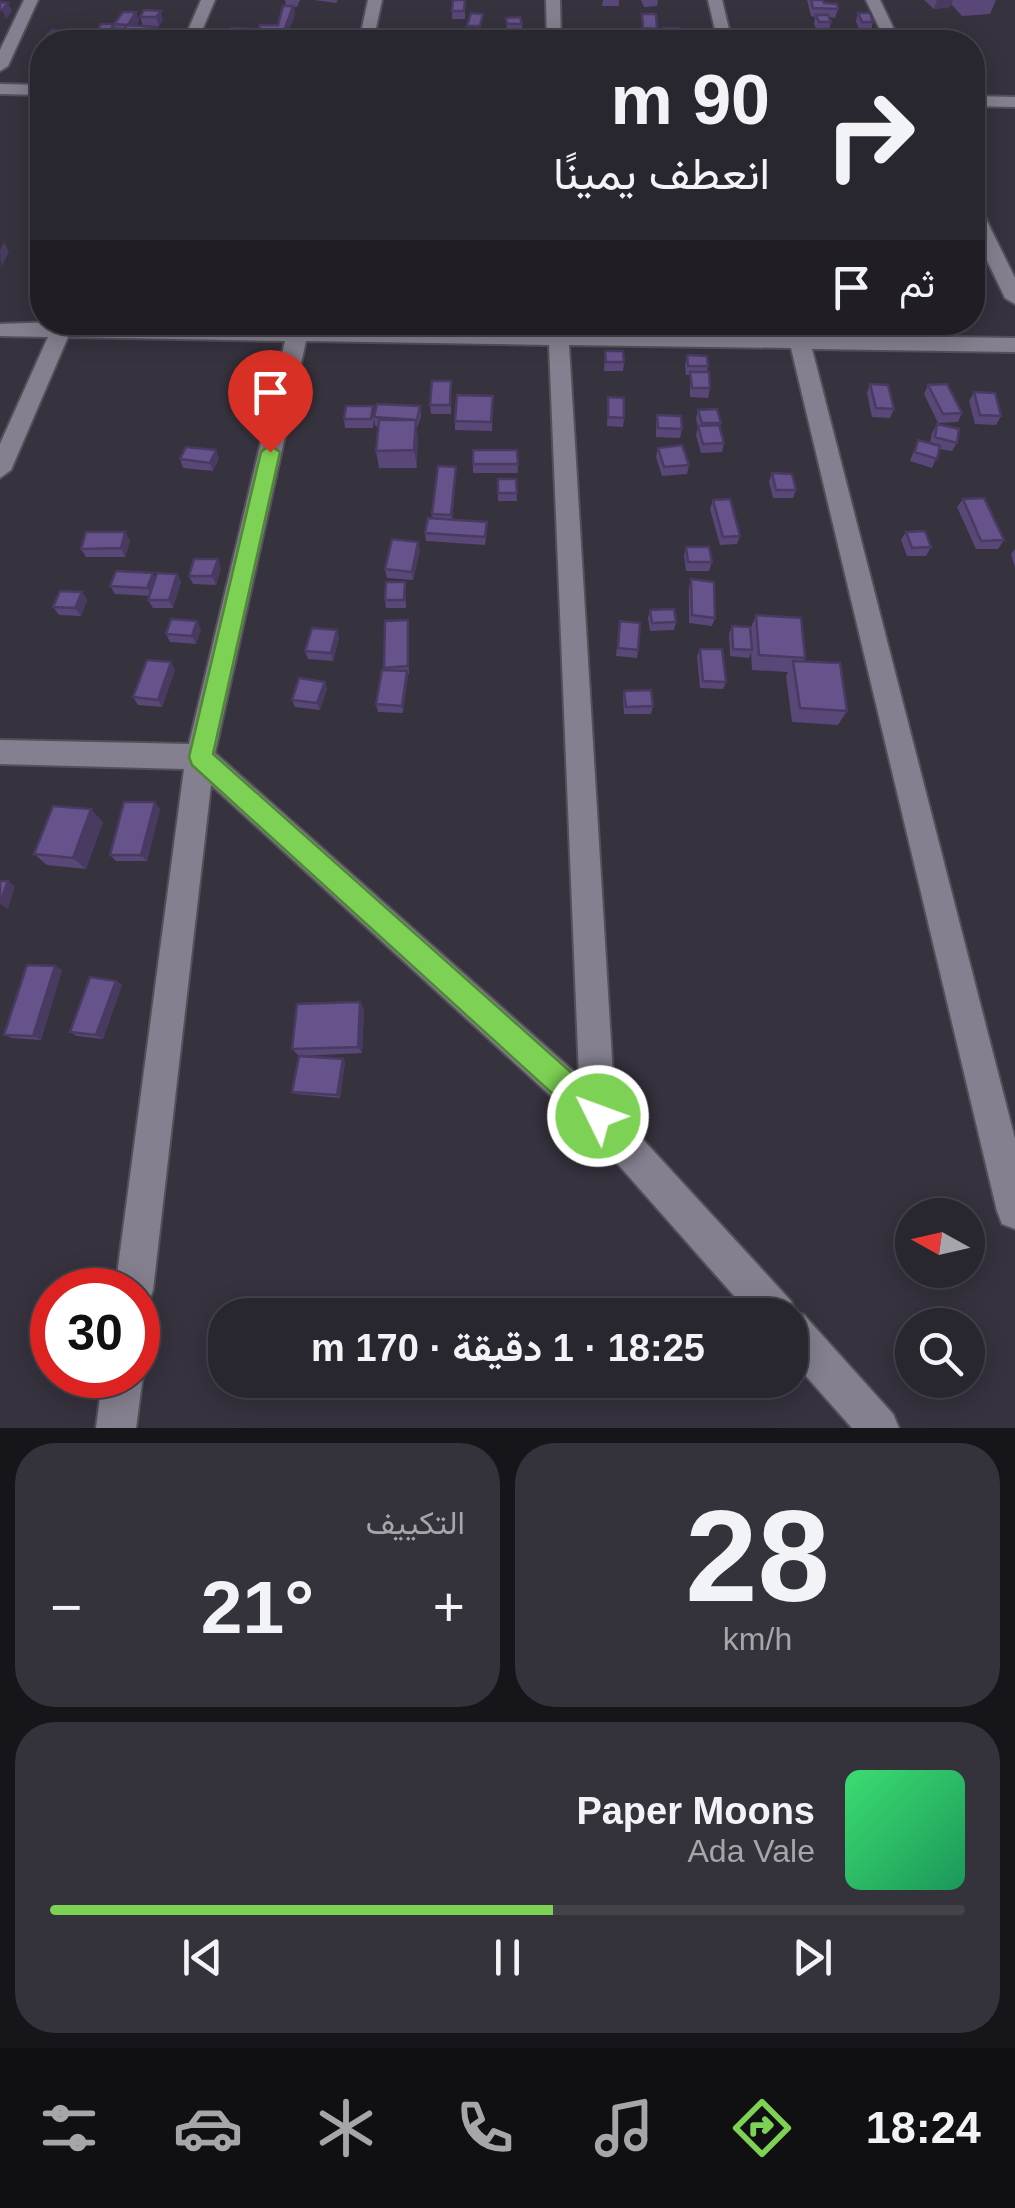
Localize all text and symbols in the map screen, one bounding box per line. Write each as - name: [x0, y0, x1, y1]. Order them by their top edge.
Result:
- text: 90 m: [610, 61, 770, 139]
- icon: right: [805, 70, 935, 200]
- text: انعطف يمينًا: [553, 148, 770, 199]
- icon: arrive: [824, 260, 879, 315]
- text: ثم: [899, 263, 935, 305]
- pin: [228, 350, 313, 453]
- icon: arrive: [243, 365, 298, 420]
- position arrow: [546, 1064, 650, 1168]
- north arrow: [895, 1198, 985, 1288]
- map controls: [895, 1198, 985, 1398]
- speed limit sign: 30: [30, 1268, 160, 1398]
- button: search: [895, 1308, 985, 1398]
- text: 18:25 · 1 دقيقة · 170 m: [311, 1327, 705, 1369]
- text: 28: [685, 1483, 830, 1629]
- text: التكييف: [366, 1505, 465, 1541]
- text: 21°: [201, 1565, 314, 1649]
- text: −: [50, 1576, 82, 1638]
- text: +: [433, 1576, 465, 1638]
- text: km/h: [723, 1621, 792, 1657]
- text: Paper Moons: [576, 1790, 815, 1832]
- text: Ada Vale: [688, 1833, 815, 1869]
- icon: previous: [175, 1930, 230, 1985]
- icon: pause: [480, 1930, 535, 1985]
- icon: next: [785, 1930, 840, 1985]
- icon: filters: [34, 2093, 104, 2163]
- icon: car: [173, 2093, 243, 2163]
- icon: climate: [311, 2093, 381, 2163]
- icon: phone: [450, 2093, 520, 2163]
- icon: music: [589, 2093, 659, 2163]
- icon: directions: [727, 2093, 797, 2163]
- text: 18:24: [866, 2102, 981, 2153]

